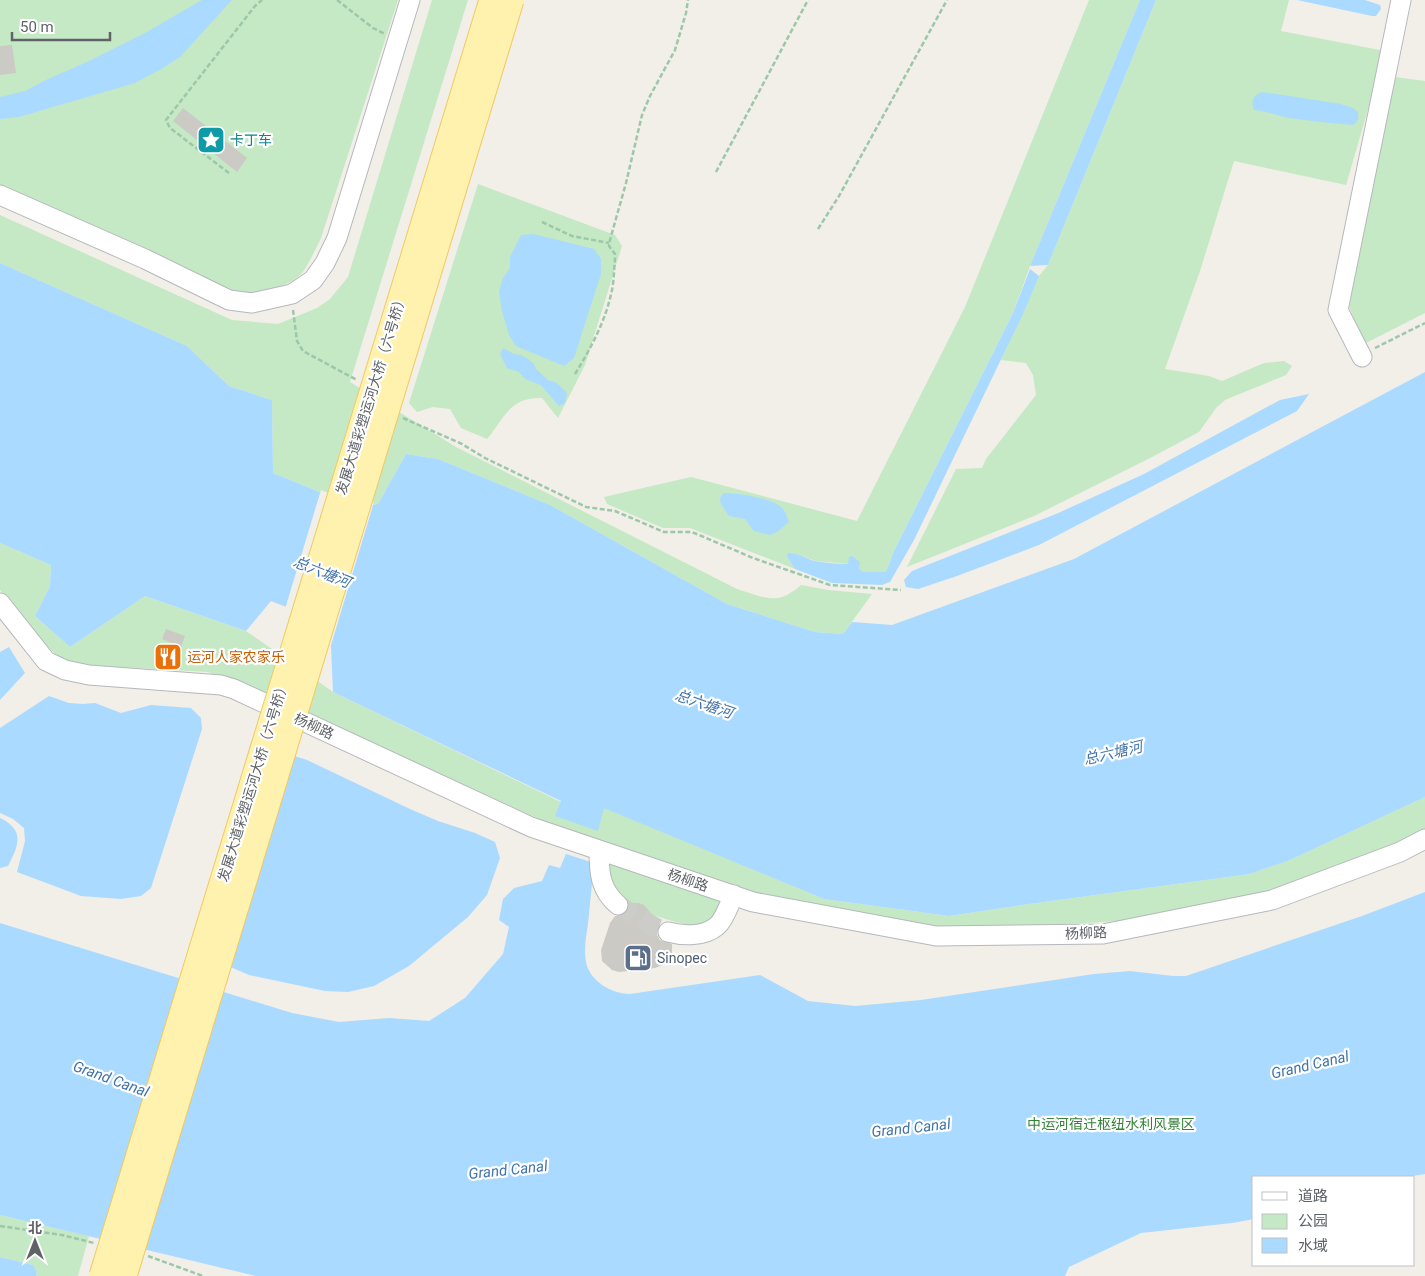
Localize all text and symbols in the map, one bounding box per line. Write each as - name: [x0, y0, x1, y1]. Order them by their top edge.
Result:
- scale bar: [12, 10, 110, 42]
- text: 50 m: [20, 18, 54, 36]
- place icon: 卡丁车: [196, 125, 226, 155]
- place label: 卡丁车: [230, 132, 272, 148]
- street label: 发展大道彩塑运河大桥（六号桥）: [333, 291, 409, 497]
- water label: 总六塘河: [291, 552, 356, 593]
- restaurant icon: 运河人家农家乐: [153, 642, 183, 672]
- place label: 运河人家农家乐: [187, 649, 285, 665]
- street label: 发展大道彩塑运河大桥（六号桥）: [215, 678, 291, 884]
- water label: 总六塘河: [673, 686, 738, 723]
- street label: 杨柳路: [292, 710, 336, 742]
- water label: 总六塘河: [1082, 737, 1147, 769]
- street label: 杨柳路: [666, 866, 710, 894]
- street label: 杨柳路: [1065, 924, 1107, 942]
- fuel station icon: Sinopec: [623, 943, 653, 973]
- place label: Sinopec: [657, 950, 707, 966]
- water label: Grand Canal: [1269, 1047, 1351, 1083]
- water label: Grand Canal: [71, 1057, 152, 1101]
- water label: Grand Canal: [871, 1115, 952, 1141]
- park label: 中运河宿迁枢纽水利风景区: [1027, 1116, 1195, 1132]
- water label: Grand Canal: [468, 1157, 549, 1183]
- legend: [1252, 1176, 1415, 1266]
- text: 道路: [1298, 1187, 1328, 1205]
- text: 公园: [1298, 1212, 1328, 1230]
- north arrow: [10, 1216, 60, 1266]
- text: 北: [28, 1220, 42, 1236]
- text: 水域: [1298, 1237, 1328, 1255]

